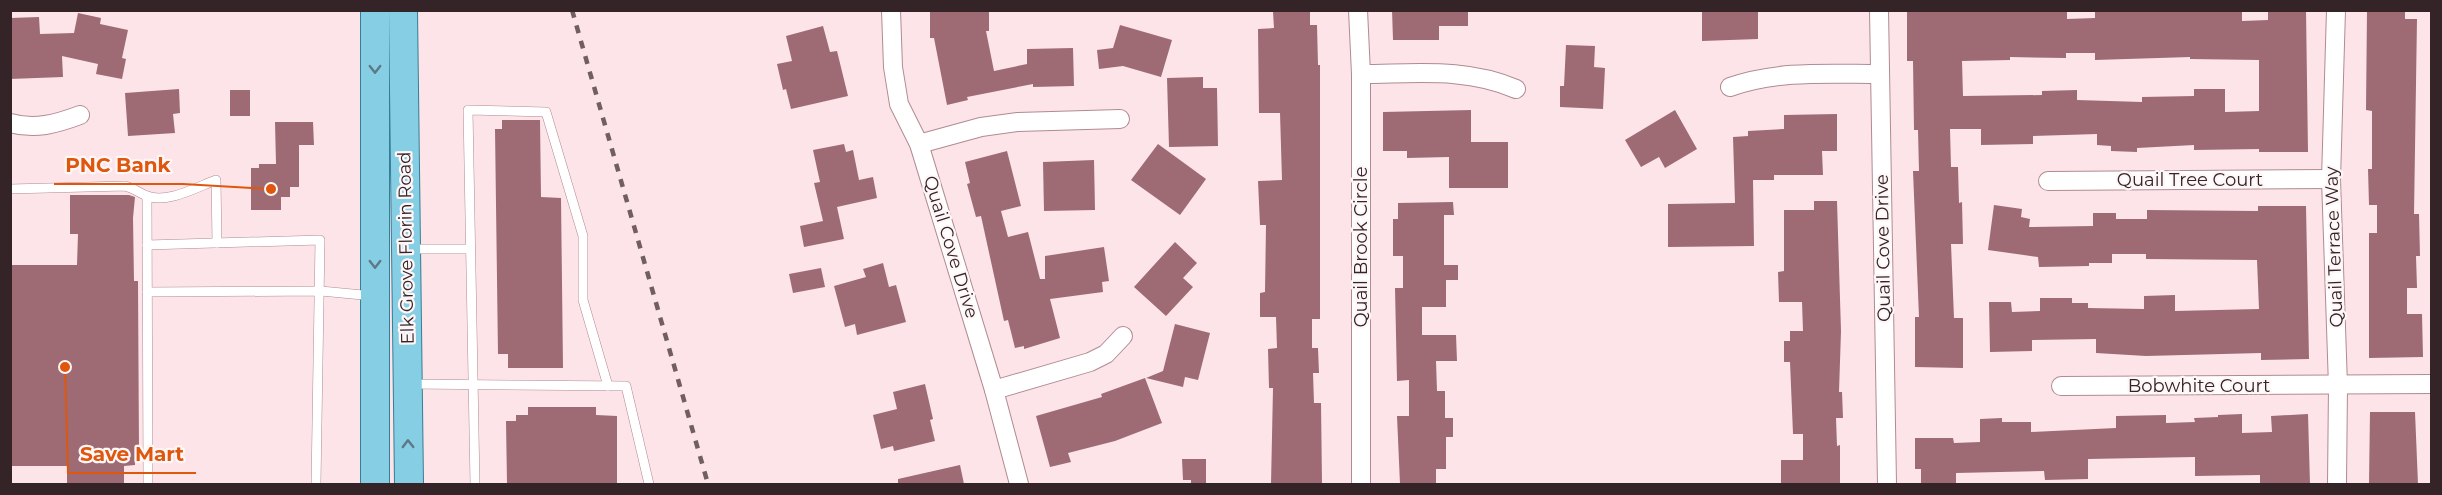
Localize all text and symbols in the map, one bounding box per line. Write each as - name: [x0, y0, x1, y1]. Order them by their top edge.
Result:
- one-way arrow: [369, 64, 381, 73]
- callout: PNC Bank: [54, 146, 183, 184]
- street label: Elk Grove Florin Road: [393, 151, 419, 345]
- text: PNC Bank: [65, 153, 172, 177]
- street label: Quail Brook Circle: [1350, 166, 1372, 328]
- street label: Quail Terrace Way: [2320, 166, 2348, 328]
- street label: Quail Tree Court: [2117, 169, 2263, 191]
- street label: Quail Cove Drive: [919, 173, 983, 321]
- street label: Quail Cove Drive: [1871, 174, 1895, 322]
- one-way arrow: [369, 259, 381, 268]
- street label: Bobwhite Court: [2128, 375, 2270, 397]
- callout: Save Mart: [68, 435, 196, 473]
- one-way arrow: [402, 439, 415, 448]
- text: Save Mart: [80, 442, 184, 466]

